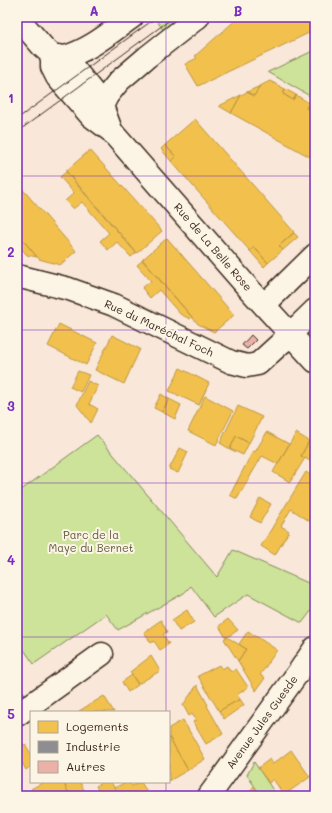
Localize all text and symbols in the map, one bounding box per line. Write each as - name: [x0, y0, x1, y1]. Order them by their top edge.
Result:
- text: A: [89, 2, 99, 19]
- text: B: [234, 2, 243, 19]
- text: 1: [8, 89, 14, 106]
- street label: Rue de La Belle Rose: [171, 199, 256, 294]
- text: 2: [7, 243, 15, 260]
- street label: Rue du Maréchal Foch: [102, 296, 216, 359]
- text: 3: [7, 397, 15, 414]
- park label: Parc de la Maye du Bernet: [48, 527, 134, 555]
- text: 4: [7, 551, 15, 568]
- street label: Avenue Jules Guesde: [223, 672, 301, 771]
- text: 5: [7, 705, 15, 722]
- legend: [30, 711, 170, 783]
- text: Logements: [66, 718, 129, 734]
- text: Industrie: [66, 738, 120, 754]
- text: Autres: [66, 758, 106, 774]

